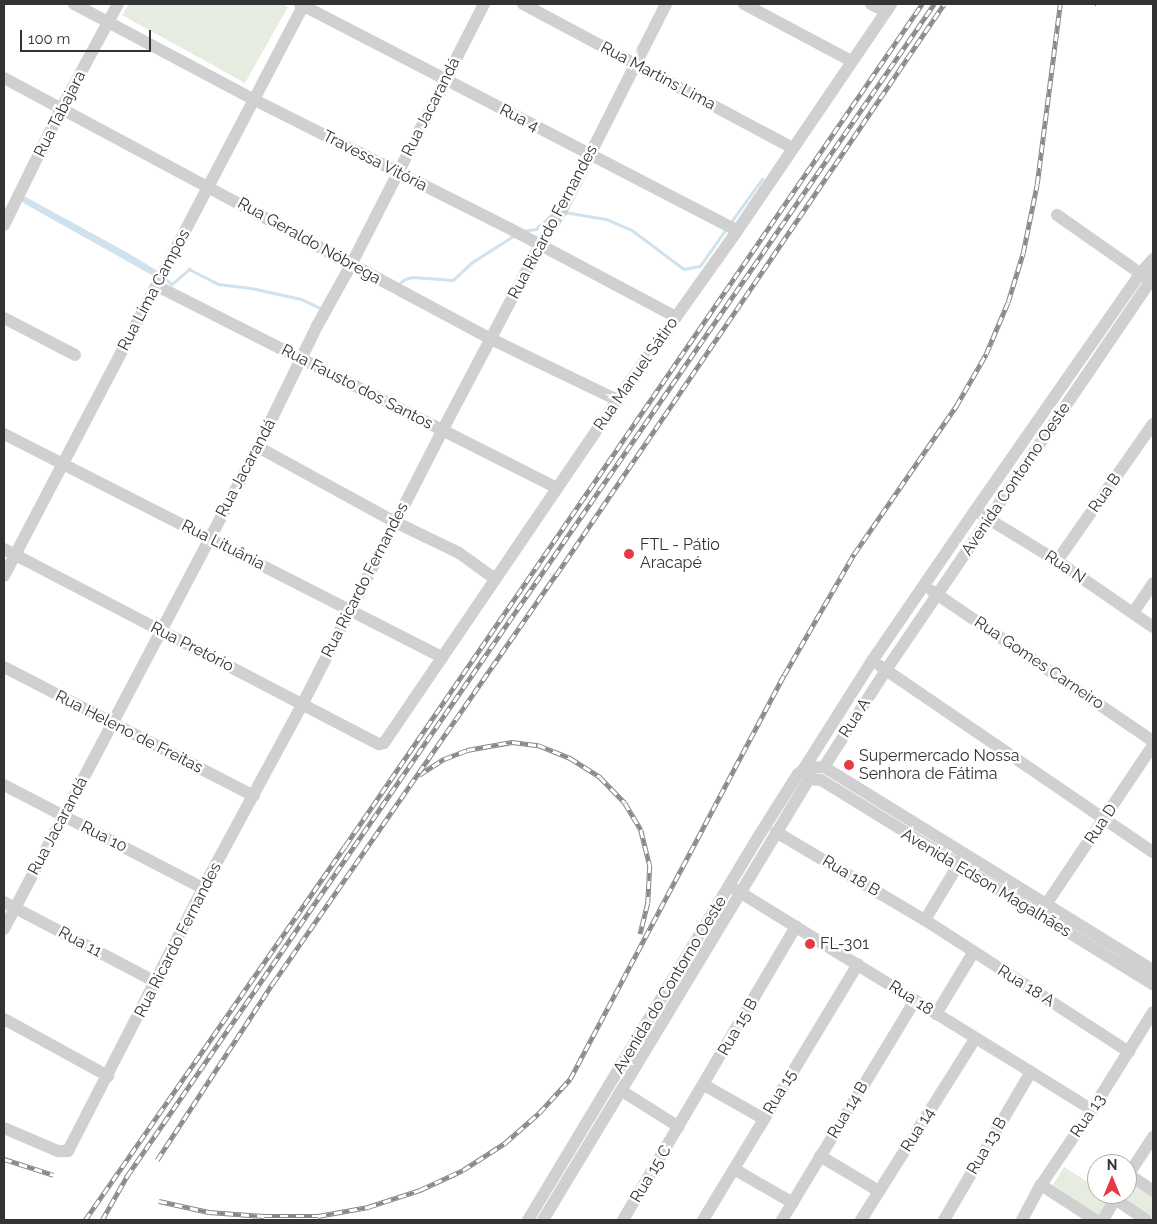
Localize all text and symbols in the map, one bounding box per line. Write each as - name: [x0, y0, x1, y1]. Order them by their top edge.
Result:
- scale bar: [22, 20, 154, 52]
- text: 100 m: [28, 30, 70, 48]
- street label: Rua Martins Lima: [597, 38, 719, 114]
- street label: Rua Jacarandá: [398, 54, 464, 160]
- street label: Rua Tabajara: [30, 67, 90, 161]
- street label: Rua 4: [496, 100, 542, 136]
- street label: Travessa Vitória: [319, 126, 431, 196]
- street label: Rua Ricardo Fernandes: [504, 142, 602, 302]
- street label: Rua Geraldo Nóbrega: [234, 194, 384, 288]
- street label: Rua Lima Campos: [114, 226, 194, 354]
- street label: Rua Manuel Sátiro: [590, 314, 682, 434]
- street label: Rua Fausto dos Santos: [278, 340, 436, 434]
- street label: Avenida Contorno Oeste: [958, 399, 1074, 559]
- street label: Rua Jacarandá: [212, 415, 280, 521]
- street label: Rua B: [1085, 470, 1125, 516]
- street label: Rua Ricardo Fernandes: [318, 499, 412, 661]
- street label: Rua Lituânia: [178, 516, 268, 574]
- place label: FTL - Pátio Aracapé: [640, 535, 720, 573]
- street label: Rua N: [1041, 546, 1089, 588]
- marker: FTL - Pátio Aracapé: [622, 547, 636, 561]
- street label: Rua Gomes Carneiro: [971, 613, 1107, 713]
- street label: Rua Pretório: [147, 618, 237, 676]
- street label: Rua Heleno de Freitas: [52, 687, 206, 777]
- street label: Rua A: [835, 695, 875, 741]
- place label: Supermercado Nossa Senhora de Fátima: [859, 746, 1020, 784]
- marker: Supermercado Nossa Senhora de Fátima: [843, 759, 855, 771]
- street label: Rua Jacarandá: [24, 773, 92, 879]
- street label: Rua D: [1081, 800, 1121, 848]
- street label: Rua 10: [78, 817, 130, 857]
- street label: Avenida Edson Magalhães: [898, 825, 1074, 941]
- street label: Rua 18 B: [819, 851, 883, 901]
- street label: Rua Ricardo Fernandes: [131, 859, 225, 1021]
- street label: Avenida do Contorno Oeste: [609, 893, 731, 1077]
- street label: Rua 11: [55, 923, 105, 961]
- place label: FL-301: [820, 934, 869, 954]
- marker: FL-301: [804, 938, 816, 950]
- street label: Rua 18 A: [994, 961, 1058, 1011]
- street label: Rua 18: [885, 977, 937, 1019]
- street label: Rua 15 B: [714, 995, 762, 1059]
- street label: Rua 15: [759, 1066, 801, 1118]
- street label: Rua 14 B: [824, 1078, 872, 1142]
- street label: Rua 13: [1067, 1091, 1109, 1141]
- street label: Rua 14: [897, 1104, 939, 1156]
- street label: Rua 13 B: [963, 1114, 1011, 1178]
- street label: Rua 15 C: [626, 1142, 676, 1206]
- north arrow: [1087, 1154, 1137, 1204]
- text: N: [1107, 1157, 1117, 1173]

